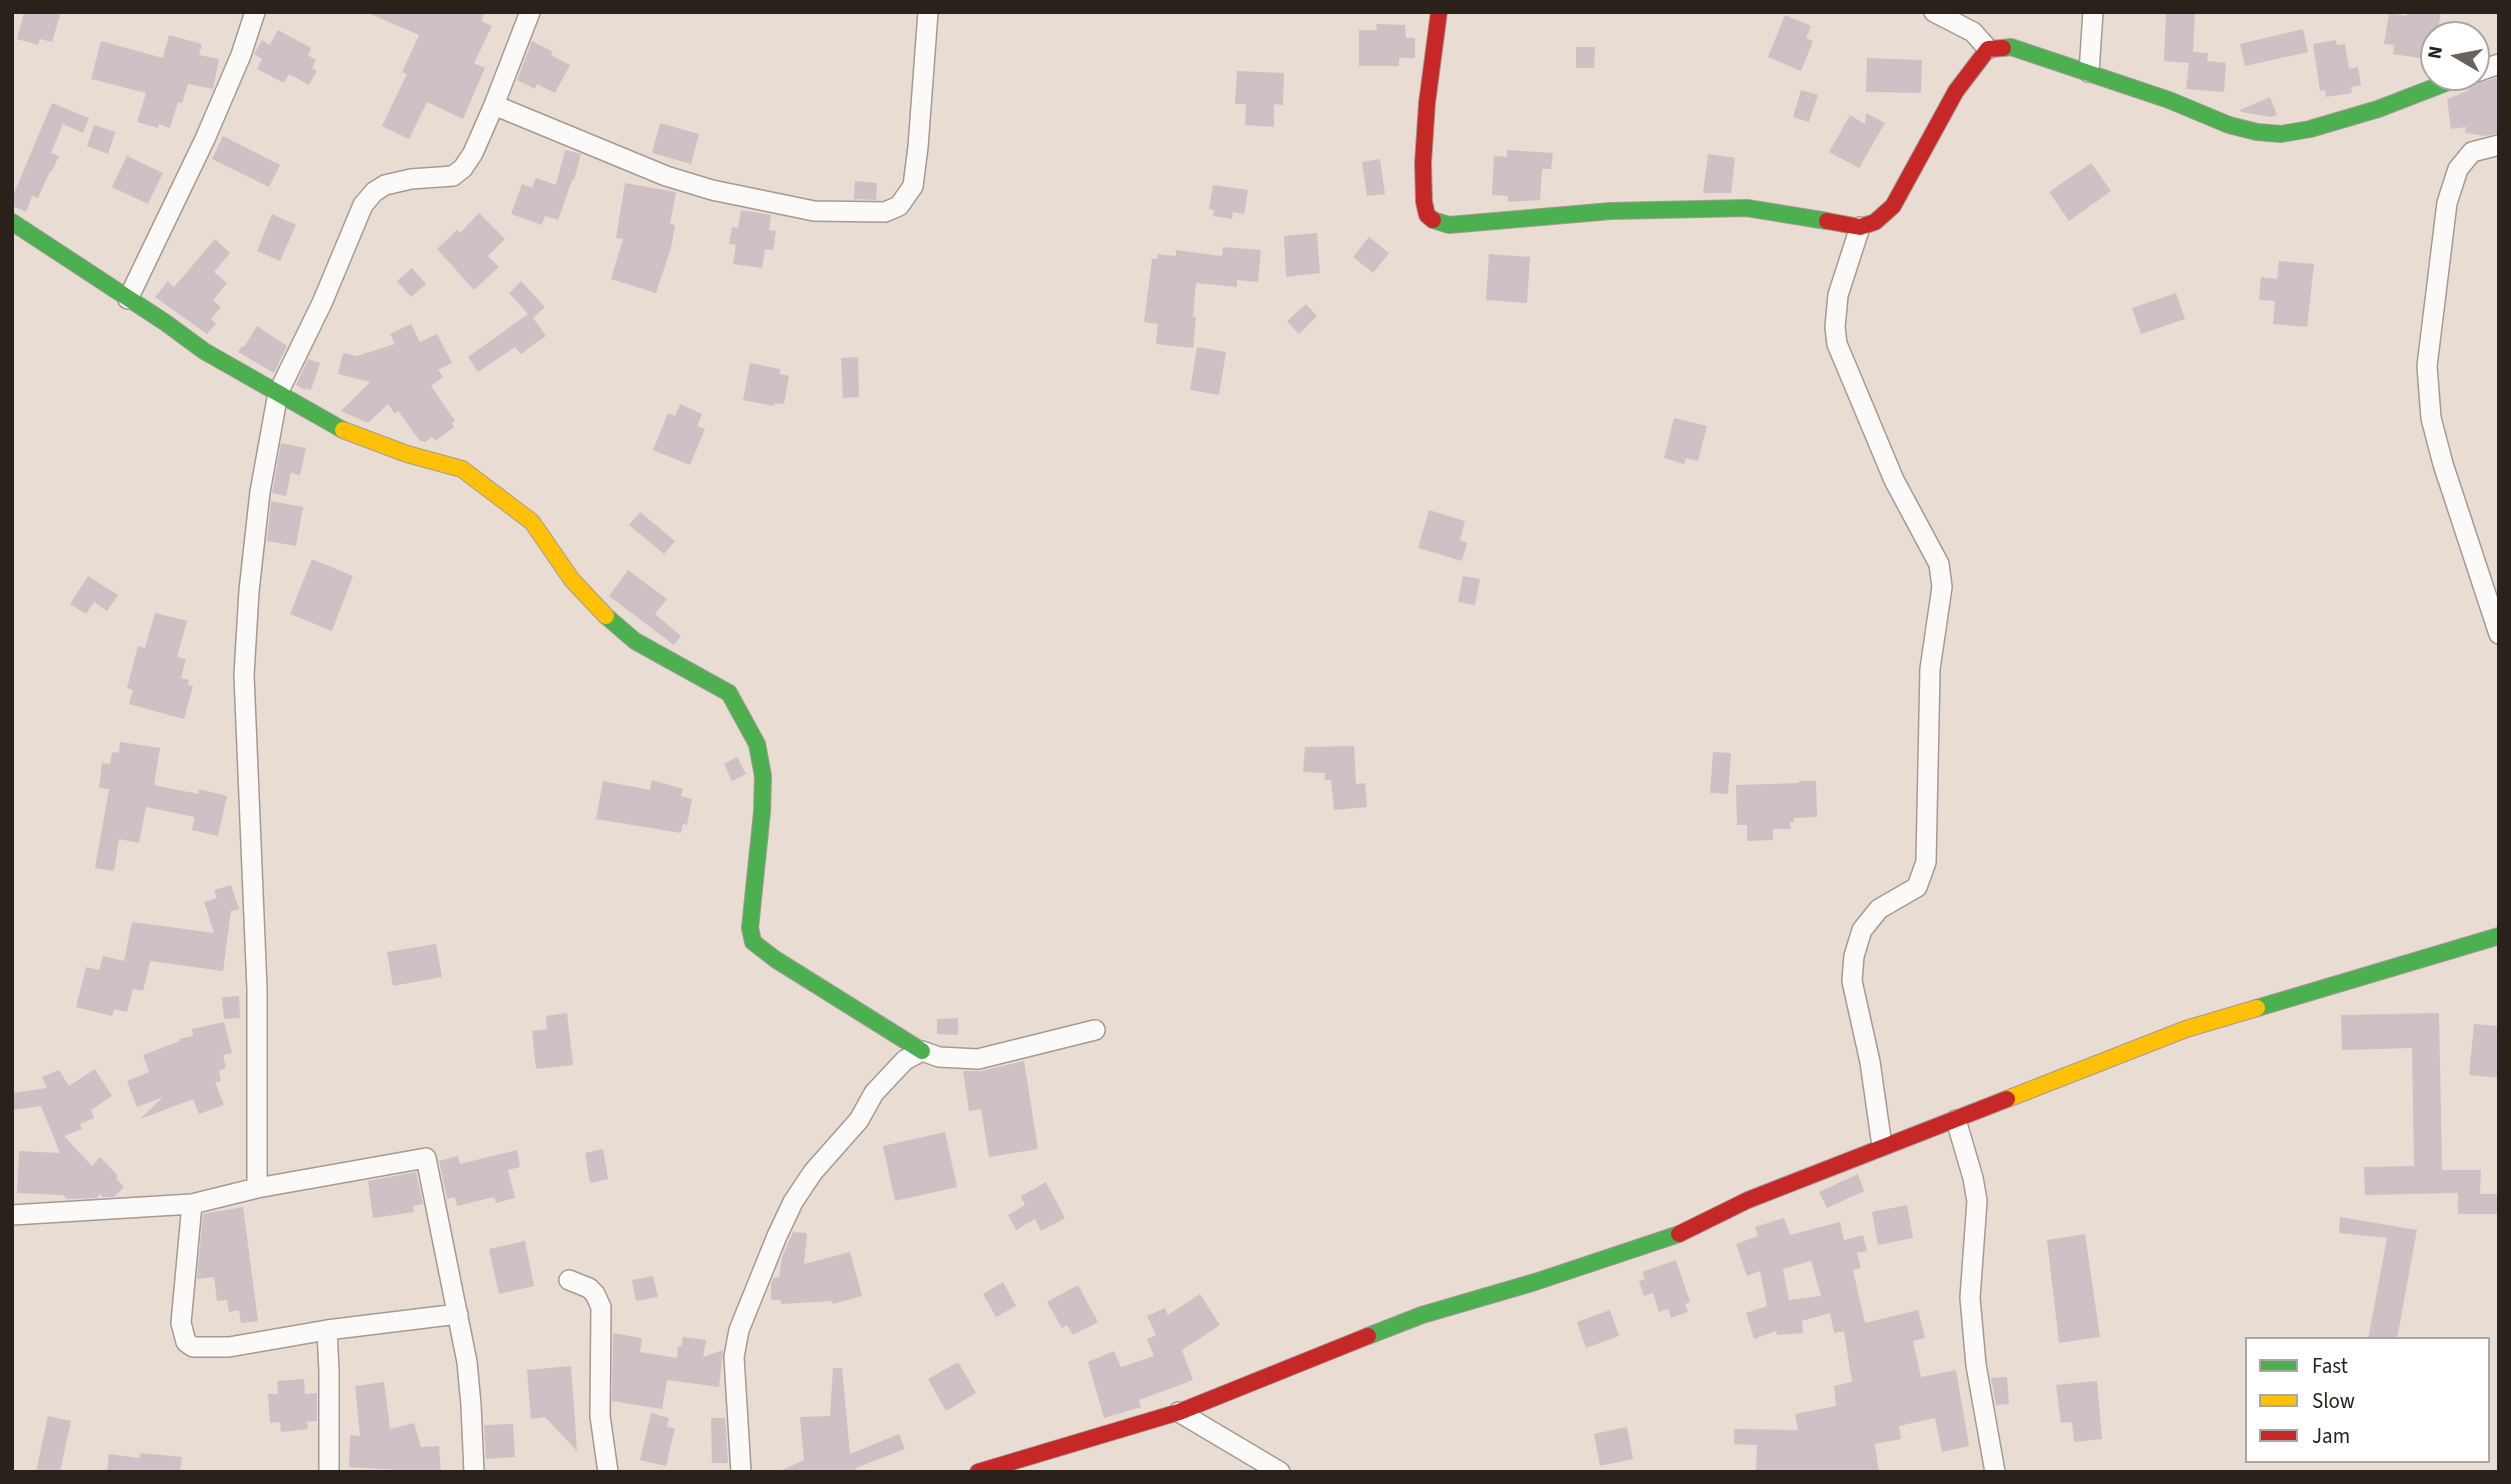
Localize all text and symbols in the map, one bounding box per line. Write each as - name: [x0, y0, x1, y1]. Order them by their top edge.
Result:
- north arrow: [2420, 21, 2490, 91]
- text: N: [2421, 44, 2450, 61]
- legend: [2245, 1337, 2490, 1463]
- text: Fast: [2312, 1351, 2348, 1381]
- text: Slow: [2312, 1386, 2355, 1416]
- text: Jam: [2312, 1421, 2350, 1451]

